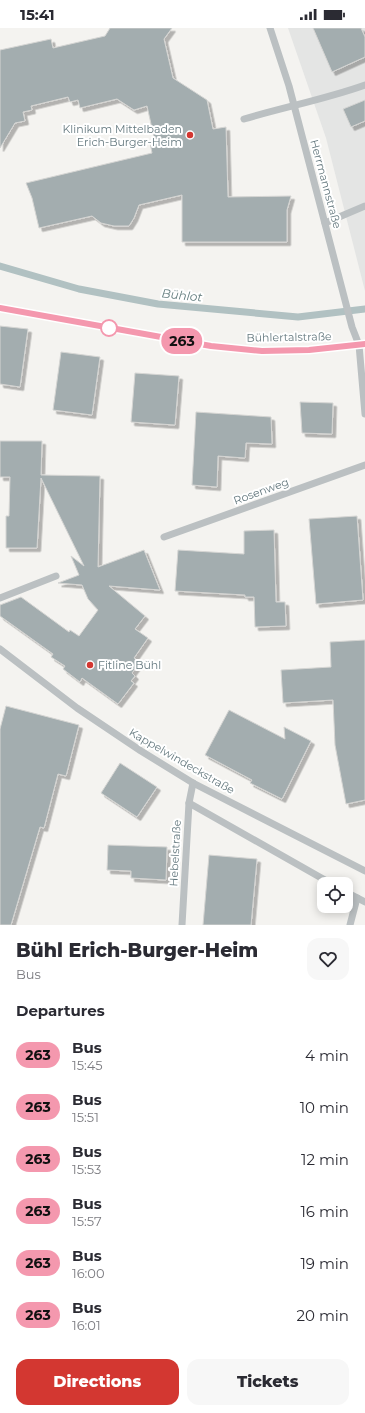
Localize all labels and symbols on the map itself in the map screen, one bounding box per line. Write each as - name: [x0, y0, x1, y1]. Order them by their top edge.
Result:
- place label: Klinikum Mittelbaden Erich-Burger-Heim: [62, 122, 182, 149]
- marker: Klinikum Mittelbaden Erich-Burger-Heim: [185, 130, 195, 140]
- street label: Herrmannstraße: [307, 138, 345, 230]
- water label: Bühlot: [161, 285, 203, 305]
- unlabelled marker: [100, 319, 118, 337]
- line badge: 263: [159, 328, 205, 354]
- street label: Bühlertalstraße: [246, 329, 332, 345]
- street label: Rosenweg: [231, 475, 291, 507]
- place label: Fitline Bühl: [98, 658, 161, 672]
- marker: Fitline Bühl: [85, 660, 95, 670]
- street label: Kappelwindeckstraße: [127, 725, 238, 797]
- street label: Hebelstraße: [166, 819, 184, 887]

